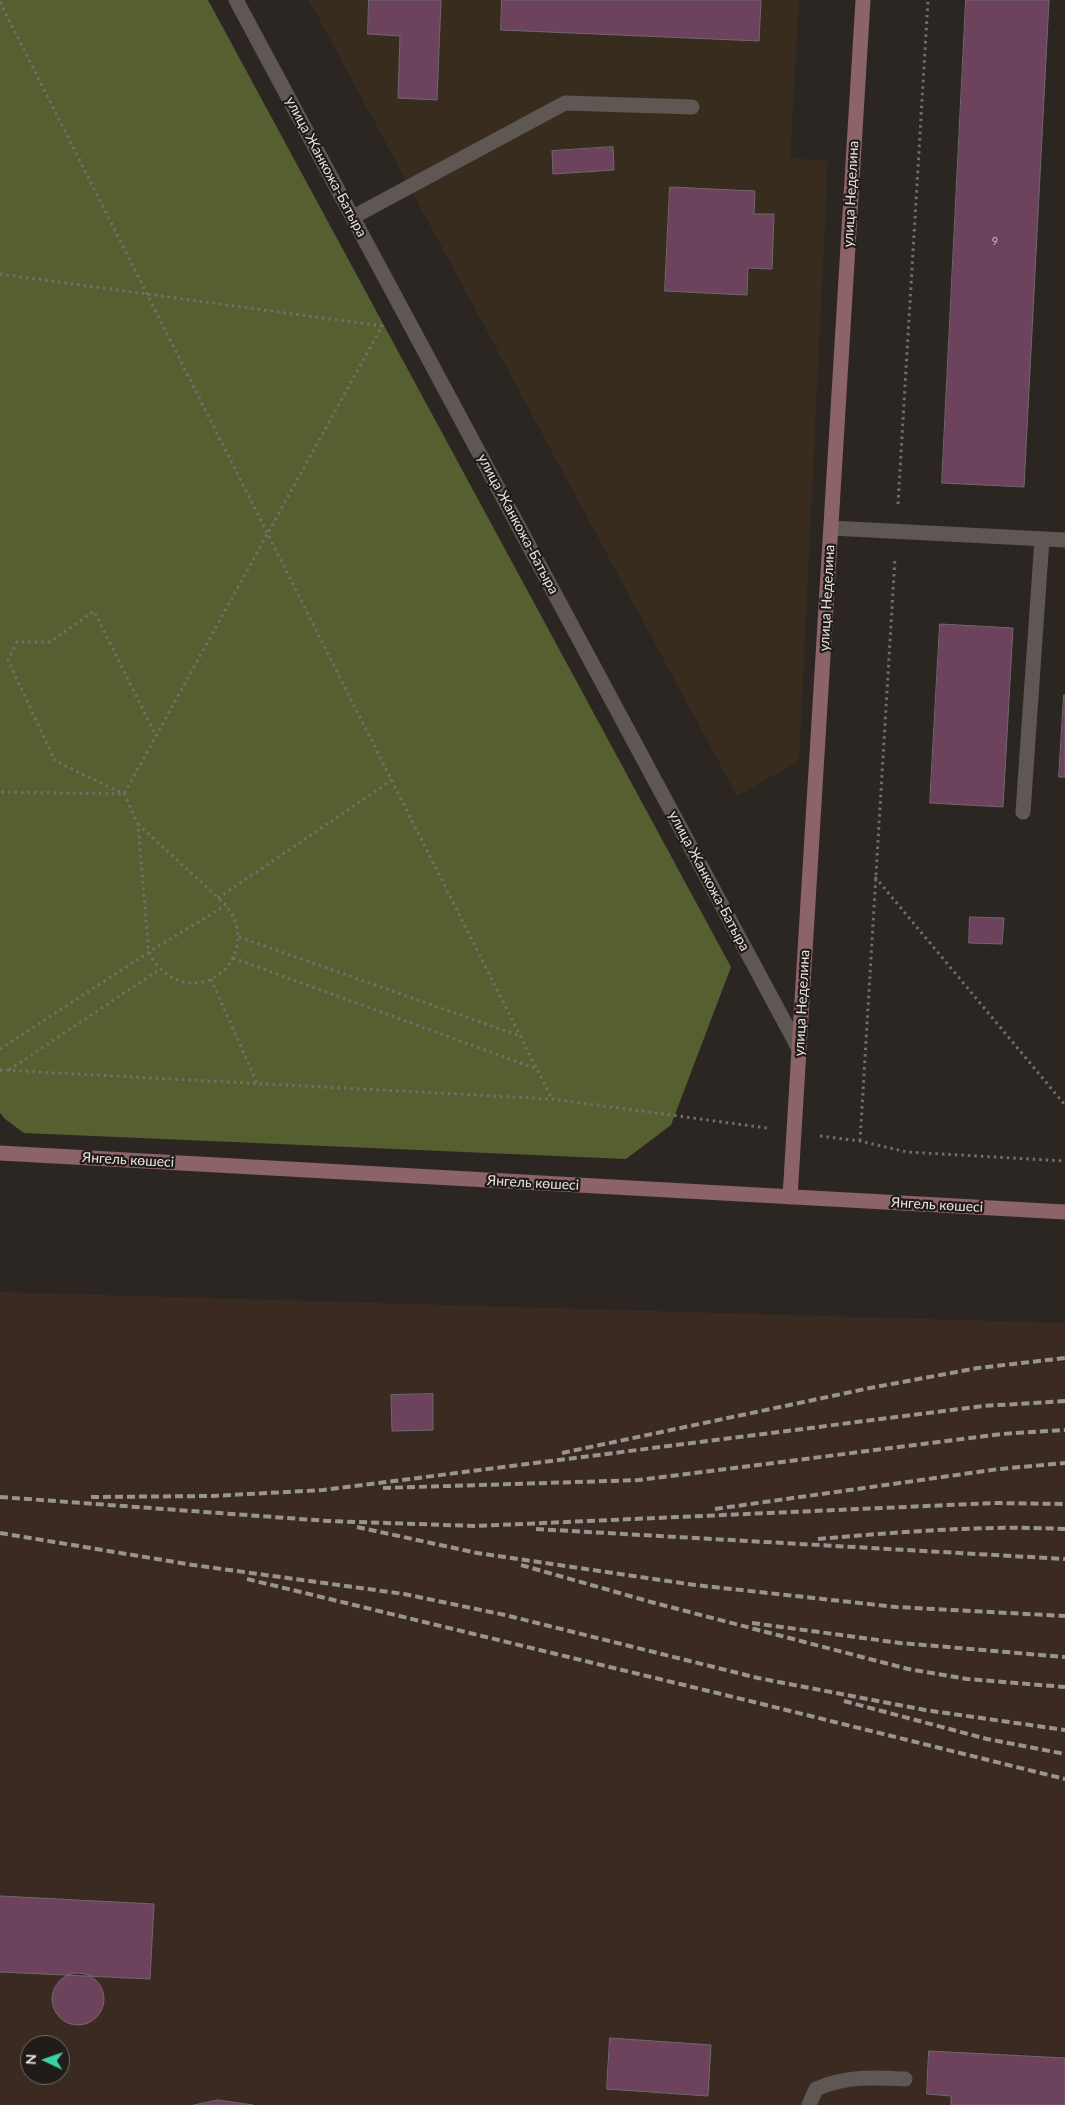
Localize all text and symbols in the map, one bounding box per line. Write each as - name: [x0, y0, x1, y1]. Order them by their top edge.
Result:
- street label: улица Жанкожа-Батыра: [282, 94, 370, 240]
- street label: улица Неделина: [840, 140, 862, 248]
- house number: 9: [992, 234, 998, 248]
- street label: улица Жанкожа-Батыра: [474, 451, 562, 597]
- street label: улица Неделина: [816, 544, 838, 652]
- street label: улица Жанкожа-Батыра: [665, 808, 753, 954]
- street label: улица Неделина: [791, 949, 813, 1057]
- street label: Янгель көшесі: [81, 1149, 175, 1171]
- street label: Янгель көшесі: [486, 1172, 580, 1194]
- street label: Янгель көшесі: [890, 1194, 984, 1216]
- north arrow: [20, 2035, 70, 2085]
- text: N: [22, 2053, 39, 2065]

